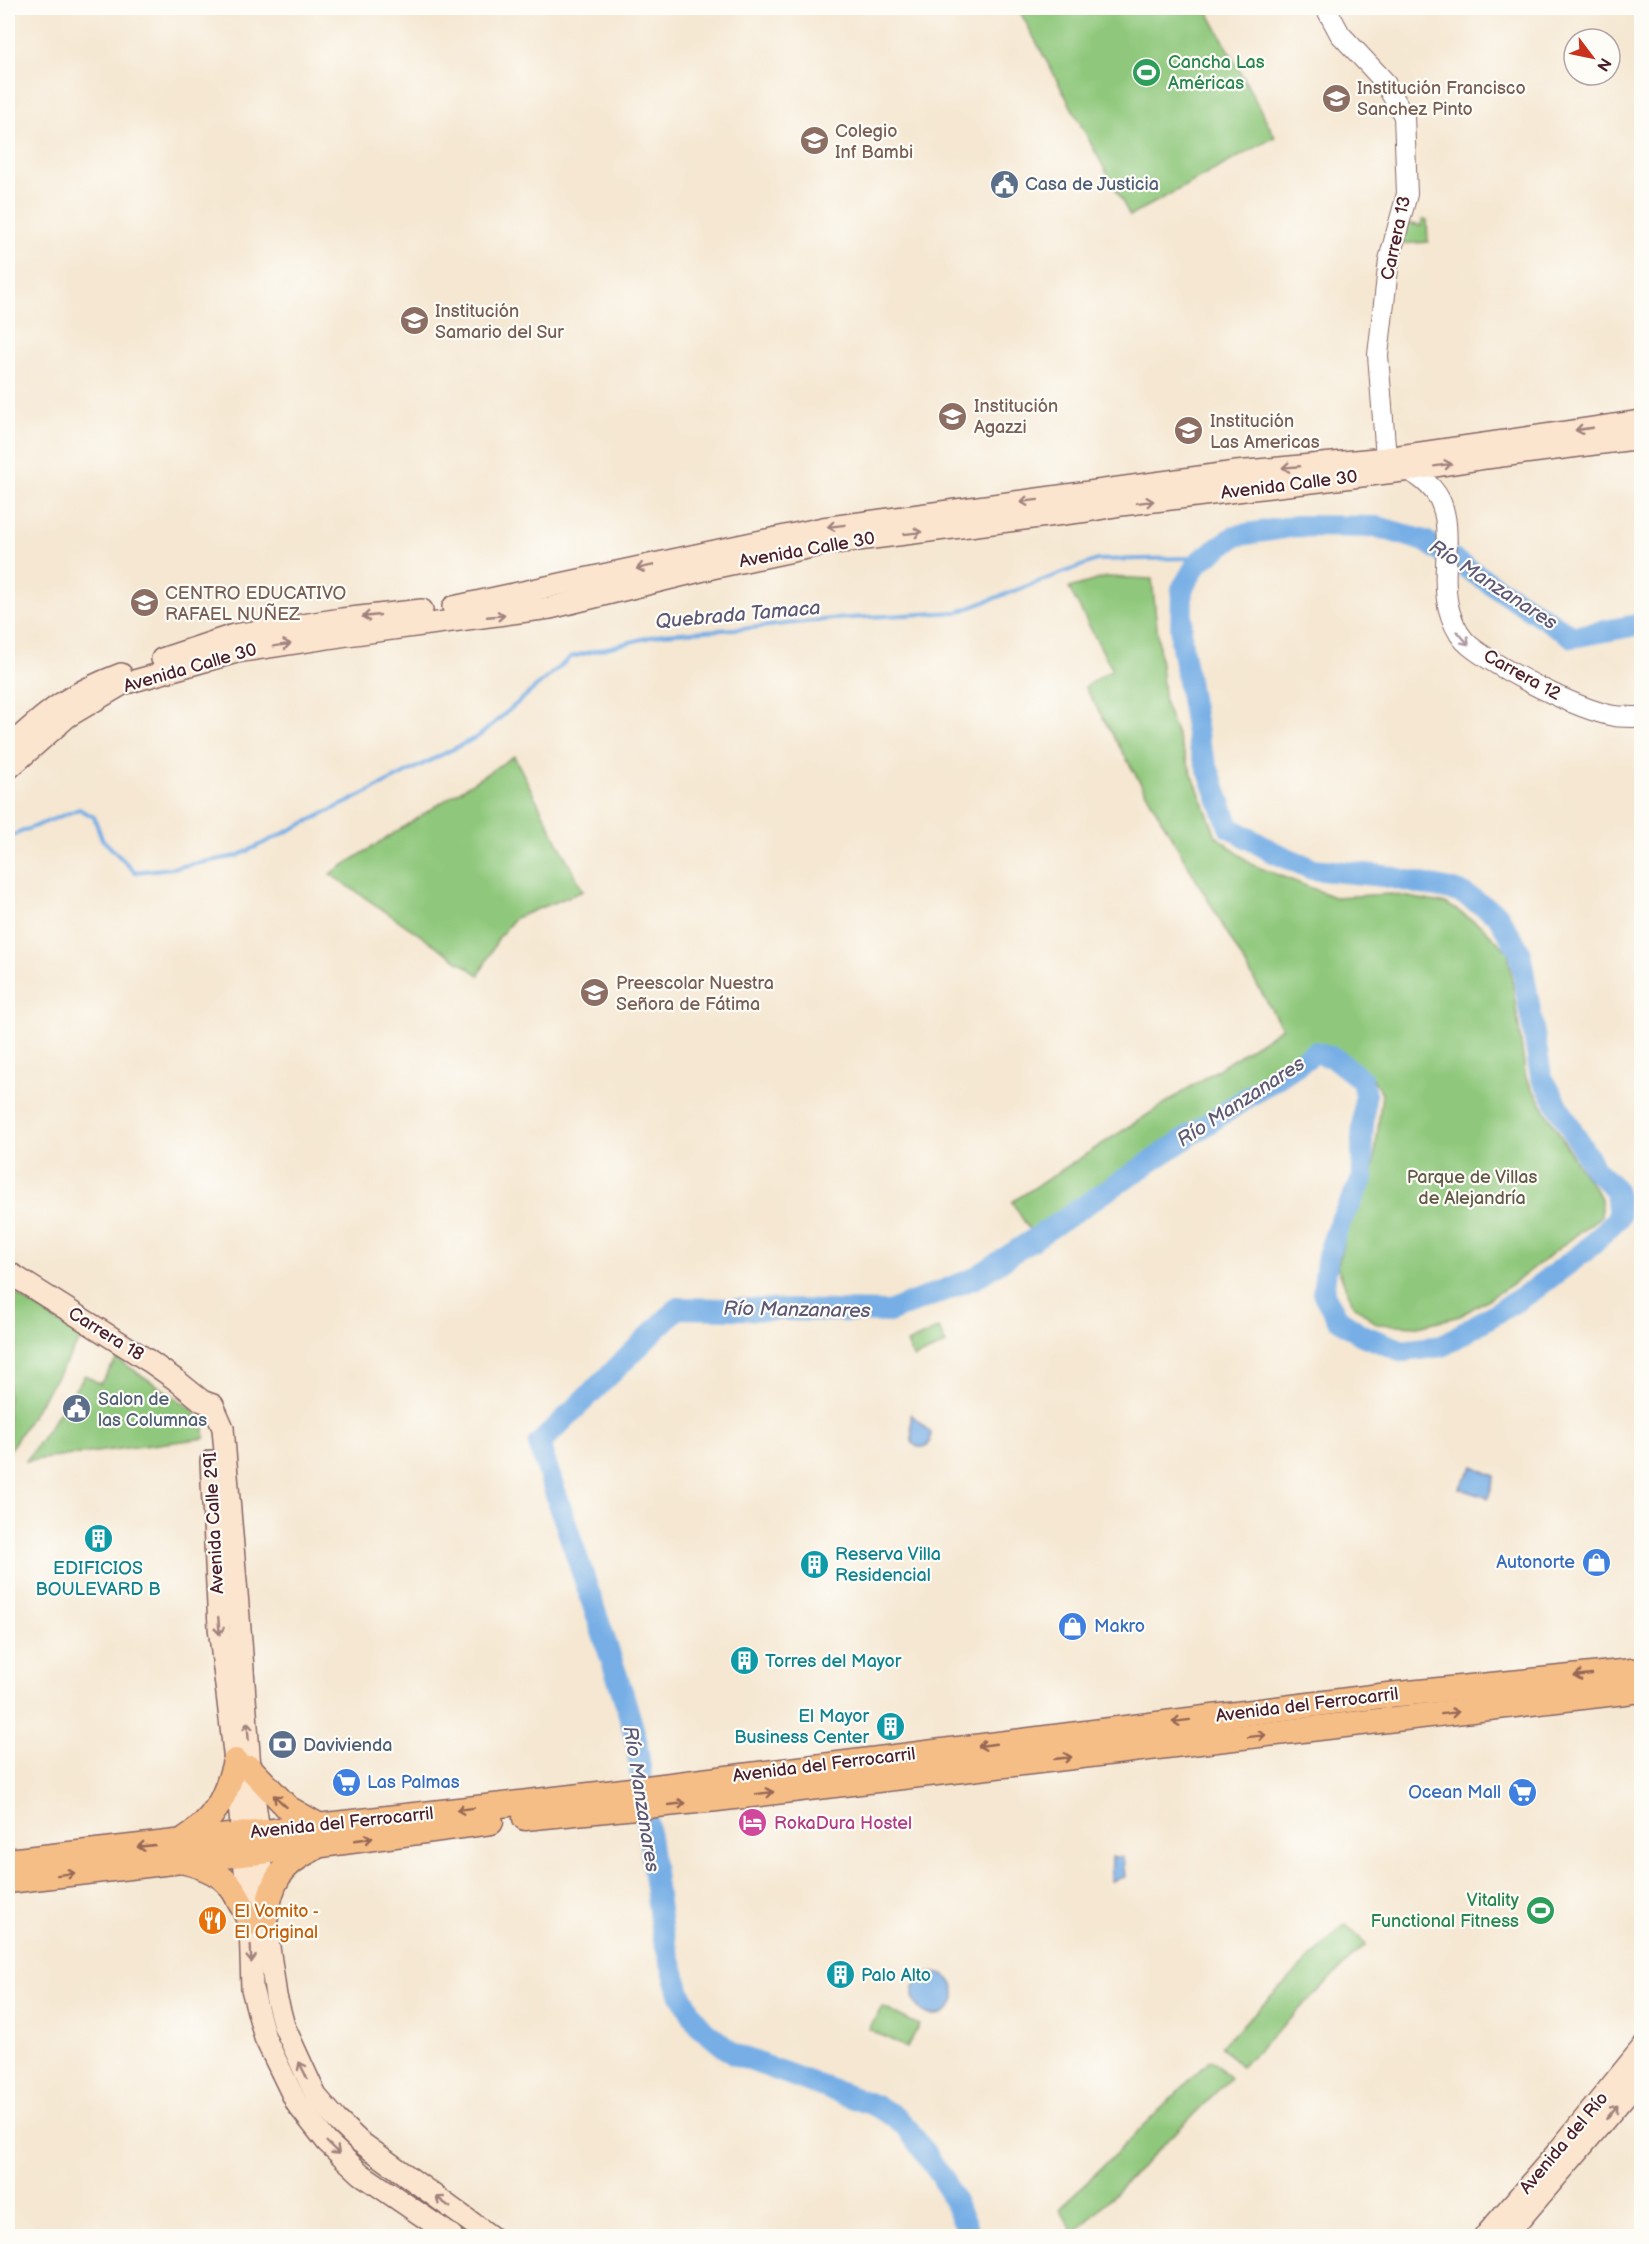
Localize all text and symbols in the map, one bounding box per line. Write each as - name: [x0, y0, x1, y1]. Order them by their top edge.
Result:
- north arrow: [1562, 27, 1622, 87]
- place label: Cancha Las Américas: [1168, 52, 1265, 94]
- text: N: [1592, 54, 1615, 74]
- sports icon: Cancha Las Américas: [1131, 56, 1163, 88]
- place label: Institución Francisco Sanchez Pinto: [1357, 78, 1526, 120]
- school or university icon: Institución Francisco Sanchez Pinto: [1320, 82, 1352, 114]
- place label: Colegio Inf Bambi: [835, 121, 913, 163]
- school or university icon: Colegio Inf Bambi: [798, 125, 830, 157]
- public building icon: Casa de Justicia: [988, 168, 1020, 200]
- place label: Casa de Justicia: [1025, 174, 1159, 195]
- street label: Carrera 13: [1377, 194, 1415, 282]
- place label: Institución Samario del Sur: [435, 301, 564, 343]
- school or university icon: Institución Samario del Sur: [398, 305, 430, 337]
- place label: Institución Agazzi: [974, 396, 1058, 438]
- school or university icon: Institución Agazzi: [937, 400, 969, 432]
- place label: Institución Las Americas: [1210, 411, 1320, 453]
- school or university icon: Institución Las Americas: [1173, 415, 1205, 447]
- one-way arrow: [1574, 423, 1594, 434]
- one-way arrow: [1432, 459, 1452, 470]
- one-way arrow: [1281, 462, 1301, 473]
- street label: Avenida Calle 30: [1220, 466, 1358, 504]
- one-way arrow: [1020, 496, 1039, 507]
- one-way arrow: [1135, 496, 1154, 507]
- one-way arrow: [826, 521, 846, 532]
- one-way arrow: [903, 527, 923, 538]
- street label: Avenida Calle 30: [737, 528, 877, 572]
- water label: Río Manzanares: [1425, 535, 1561, 635]
- one-way arrow: [636, 562, 655, 573]
- place label: CENTRO EDUCATIVO RAFAEL NUÑEZ: [165, 583, 346, 625]
- school or university icon: CENTRO EDUCATIVO RAFAEL NUÑEZ: [128, 587, 160, 619]
- water label: Quebrada Tamaca: [654, 596, 822, 634]
- one-way arrow: [485, 610, 505, 621]
- one-way arrow: [361, 611, 381, 622]
- one-way arrow: [1455, 629, 1469, 645]
- street label: Avenida Calle 30: [121, 639, 259, 697]
- one-way arrow: [272, 639, 291, 650]
- street label: Carrera 12: [1480, 645, 1565, 705]
- place label: Preescolar Nuestra Señora de Fátima: [616, 973, 774, 1015]
- school or university icon: Preescolar Nuestra Señora de Fátima: [579, 977, 611, 1009]
- water label: Río Manzanares: [1173, 1052, 1309, 1152]
- park label: Parque de Villas de Alejandría: [1407, 1167, 1537, 1209]
- water label: Río Manzanares: [723, 1297, 871, 1323]
- street label: Carrera 18: [64, 1303, 148, 1365]
- place label: Salon de las Columnas: [98, 1389, 207, 1431]
- public building icon: Salon de las Columnas: [61, 1393, 93, 1425]
- street label: Avenida Calle 29I: [200, 1451, 228, 1595]
- building icon: EDIFICIOS BOULEVARD B: [82, 1523, 114, 1555]
- place label: Reserva Villa Residencial: [835, 1544, 941, 1586]
- shop icon: Autonorte: [1580, 1546, 1612, 1578]
- building icon: Reserva Villa Residencial: [798, 1548, 830, 1580]
- place label: Autonorte: [1496, 1552, 1575, 1573]
- place label: EDIFICIOS BOULEVARD B: [35, 1558, 161, 1600]
- shop icon: Makro: [1057, 1610, 1089, 1642]
- one-way arrow: [214, 1616, 225, 1636]
- place label: Makro: [1094, 1616, 1145, 1637]
- building icon: Torres del Mayor: [728, 1645, 760, 1677]
- place label: Torres del Mayor: [765, 1651, 902, 1672]
- one-way arrow: [1574, 1670, 1594, 1681]
- street label: Avenida del Ferrocarril: [1214, 1683, 1400, 1727]
- place label: El Mayor Business Center: [734, 1706, 870, 1748]
- one-way arrow: [1440, 1707, 1460, 1718]
- building icon: El Mayor Business Center: [874, 1710, 906, 1742]
- one-way arrow: [1171, 1715, 1191, 1726]
- one-way arrow: [242, 1721, 253, 1741]
- water label: Río Manzanares: [618, 1724, 664, 1874]
- bank icon: Davivienda: [266, 1729, 298, 1761]
- one-way arrow: [1246, 1730, 1266, 1741]
- place label: Davivienda: [303, 1735, 392, 1756]
- one-way arrow: [978, 1740, 998, 1751]
- street label: Avenida del Ferrocarril: [731, 1743, 917, 1787]
- one-way arrow: [1052, 1753, 1072, 1764]
- supermarket icon: Las Palmas: [330, 1766, 362, 1798]
- place label: Las Palmas: [367, 1772, 460, 1793]
- supermarket icon: Ocean Mall: [1506, 1776, 1538, 1808]
- place label: Ocean Mall: [1408, 1782, 1501, 1803]
- one-way arrow: [754, 1788, 774, 1799]
- one-way arrow: [273, 1794, 288, 1808]
- one-way arrow: [666, 1798, 686, 1809]
- street label: Avenida del Ferrocarril: [249, 1803, 435, 1843]
- one-way arrow: [456, 1804, 476, 1815]
- hotel icon: RokaDura Hostel: [737, 1807, 769, 1839]
- place label: RokaDura Hostel: [774, 1813, 912, 1834]
- one-way arrow: [353, 1834, 373, 1845]
- one-way arrow: [137, 1840, 157, 1851]
- one-way arrow: [55, 1868, 75, 1879]
- place label: Vitality Functional Fitness: [1370, 1890, 1520, 1932]
- sports icon: Vitality Functional Fitness: [1524, 1894, 1556, 1926]
- place label: El Vomito - El Original: [234, 1901, 319, 1943]
- restaurant icon: El Vomito - El Original: [197, 1905, 229, 1937]
- one-way arrow: [245, 1943, 257, 1963]
- building icon: Palo Alto: [824, 1959, 856, 1991]
- place label: Palo Alto: [861, 1965, 931, 1986]
- one-way arrow: [297, 2062, 308, 2080]
- street label: Avenida del Río: [1515, 2088, 1613, 2198]
- one-way arrow: [1605, 2104, 1618, 2120]
- one-way arrow: [326, 2140, 341, 2155]
- one-way arrow: [435, 2196, 451, 2208]

